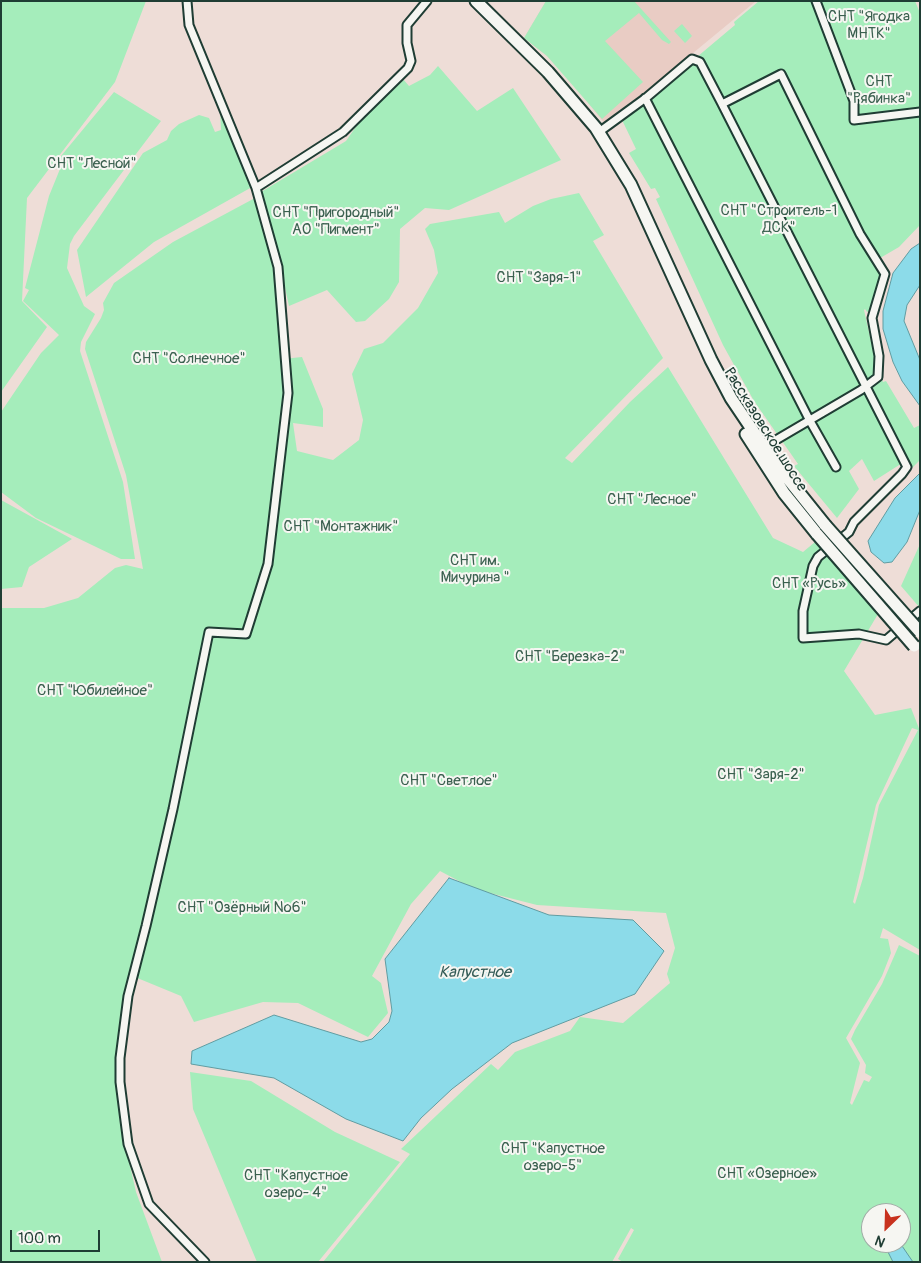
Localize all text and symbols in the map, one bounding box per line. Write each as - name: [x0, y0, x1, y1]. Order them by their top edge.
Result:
- park label: СНТ "Ягодка МНТК": [828, 8, 910, 43]
- park label: СНТ "Рябинка": [847, 73, 911, 108]
- park label: СНТ "Лесной": [47, 155, 137, 173]
- park label: СНТ "Строитель-1 ДСК": [721, 202, 837, 237]
- park label: СНТ "Пригородный" АО "Пигмент": [273, 204, 399, 239]
- park label: СНТ "Заря-1": [497, 269, 581, 287]
- park label: СНТ "Солнечное": [132, 350, 246, 368]
- street label: Рассказовское шоссе: [720, 365, 810, 495]
- park label: СНТ "Лесное": [607, 491, 697, 509]
- park label: СНТ "Монтажник": [284, 518, 398, 536]
- park label: СНТ им. Мичурина ": [440, 552, 510, 587]
- park label: СНТ «Русь»: [772, 575, 846, 593]
- park label: СНТ "Березка-2": [515, 648, 625, 666]
- park label: СНТ "Юбилейное": [37, 682, 153, 700]
- park label: СНТ "Заря-2": [717, 766, 805, 784]
- park label: СНТ "Светлое": [400, 772, 498, 790]
- park label: СНТ "Озёрный №6": [178, 899, 306, 917]
- water label: Капустное: [439, 963, 511, 983]
- park label: СНТ "Капустное озеро-5": [501, 1140, 605, 1175]
- park label: СНТ «Озерное»: [717, 1165, 817, 1183]
- park label: СНТ "Капустное озеро- 4": [244, 1167, 348, 1202]
- north arrow: [861, 1203, 911, 1253]
- scale bar: [12, 1220, 102, 1252]
- text: 100 m: [18, 1229, 61, 1248]
- text: N: [872, 1232, 888, 1251]

